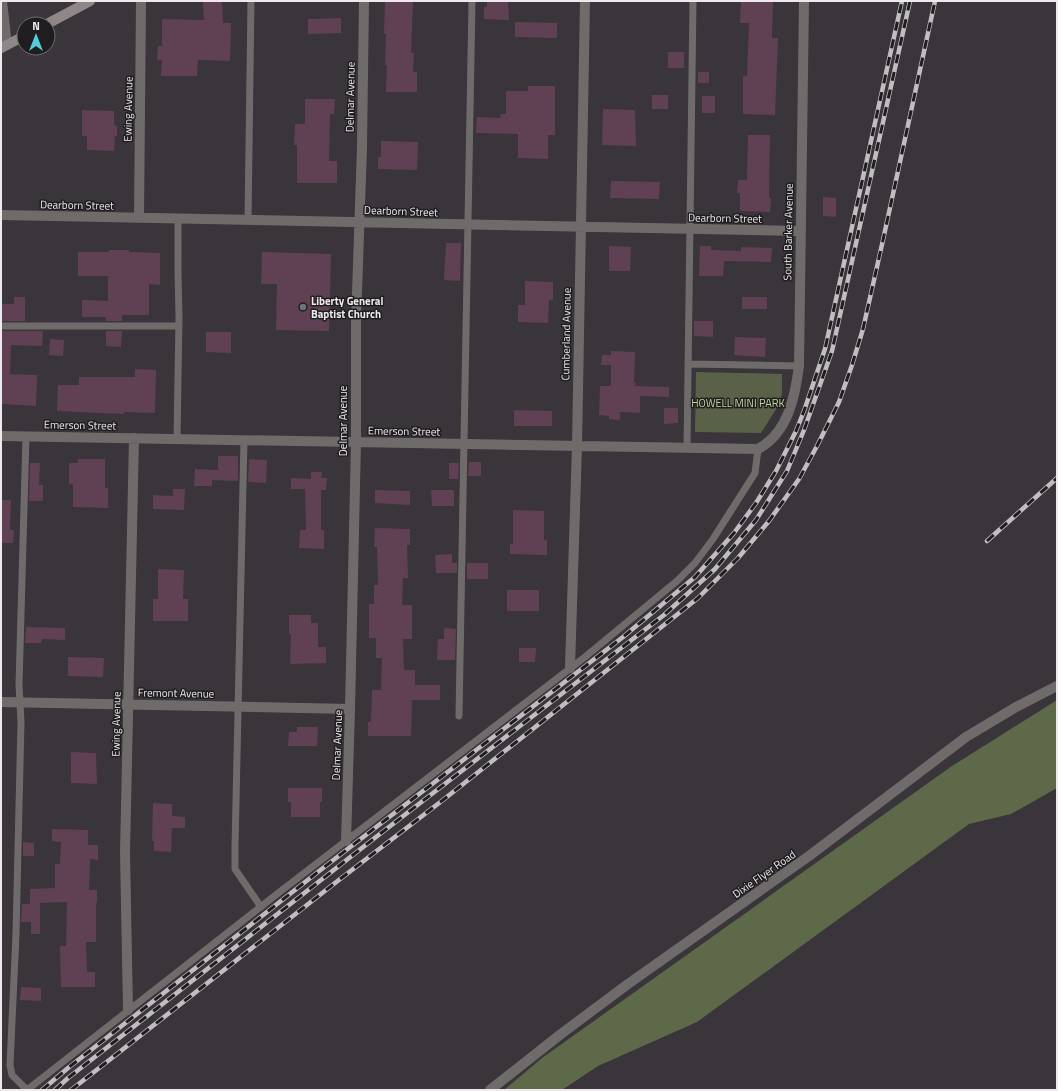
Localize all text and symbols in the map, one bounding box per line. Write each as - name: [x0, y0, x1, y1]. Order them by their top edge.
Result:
- north arrow: [16, 16, 56, 56]
- text: N: [32, 18, 40, 34]
- street label: Delmar Avenue: [341, 61, 359, 132]
- street label: Ewing Avenue: [119, 76, 137, 142]
- street label: South Barker Avenue: [779, 183, 797, 281]
- street label: Dearborn Street: [40, 196, 114, 214]
- street label: Dearborn Street: [364, 202, 438, 220]
- street label: Dearborn Street: [688, 209, 762, 227]
- street label: Cumberland Avenue: [557, 287, 575, 380]
- place label: Liberty General Baptist Church: [311, 293, 383, 322]
- marker: Liberty General Baptist Church: [298, 302, 308, 312]
- street label: Delmar Avenue: [335, 385, 351, 456]
- park label: HOWELL MINI PARK: [691, 395, 786, 411]
- street label: Emerson Street: [44, 416, 116, 434]
- street label: Emerson Street: [368, 422, 440, 440]
- street label: Fremont Avenue: [138, 684, 215, 702]
- street label: Ewing Avenue: [107, 691, 125, 757]
- street label: Delmar Avenue: [328, 709, 346, 781]
- street label: Dixie Flyer Road: [729, 846, 799, 902]

